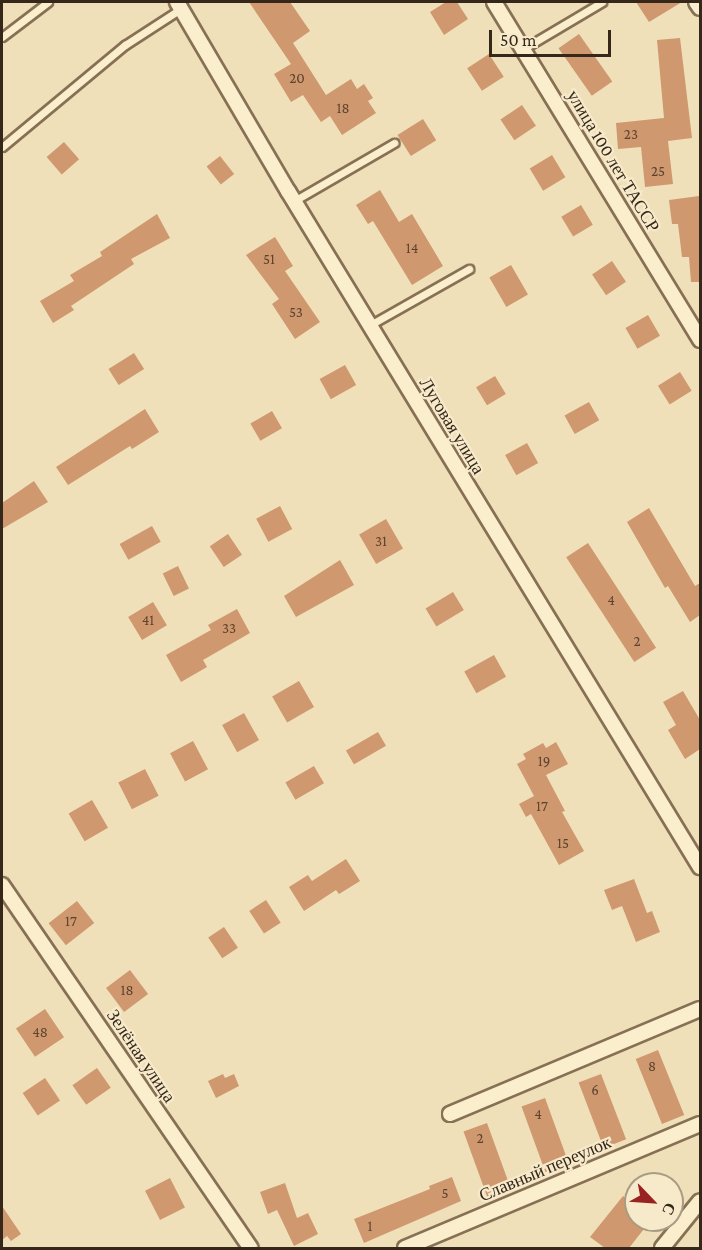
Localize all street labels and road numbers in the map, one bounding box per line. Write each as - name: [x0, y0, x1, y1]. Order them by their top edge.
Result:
- street label: улица 100 лет ТАССР: [562, 86, 664, 236]
- street label: Луговая улица: [415, 374, 489, 478]
- street label: Зелёная улица: [102, 1005, 180, 1107]
- street label: Славный переулок: [476, 1131, 614, 1207]

